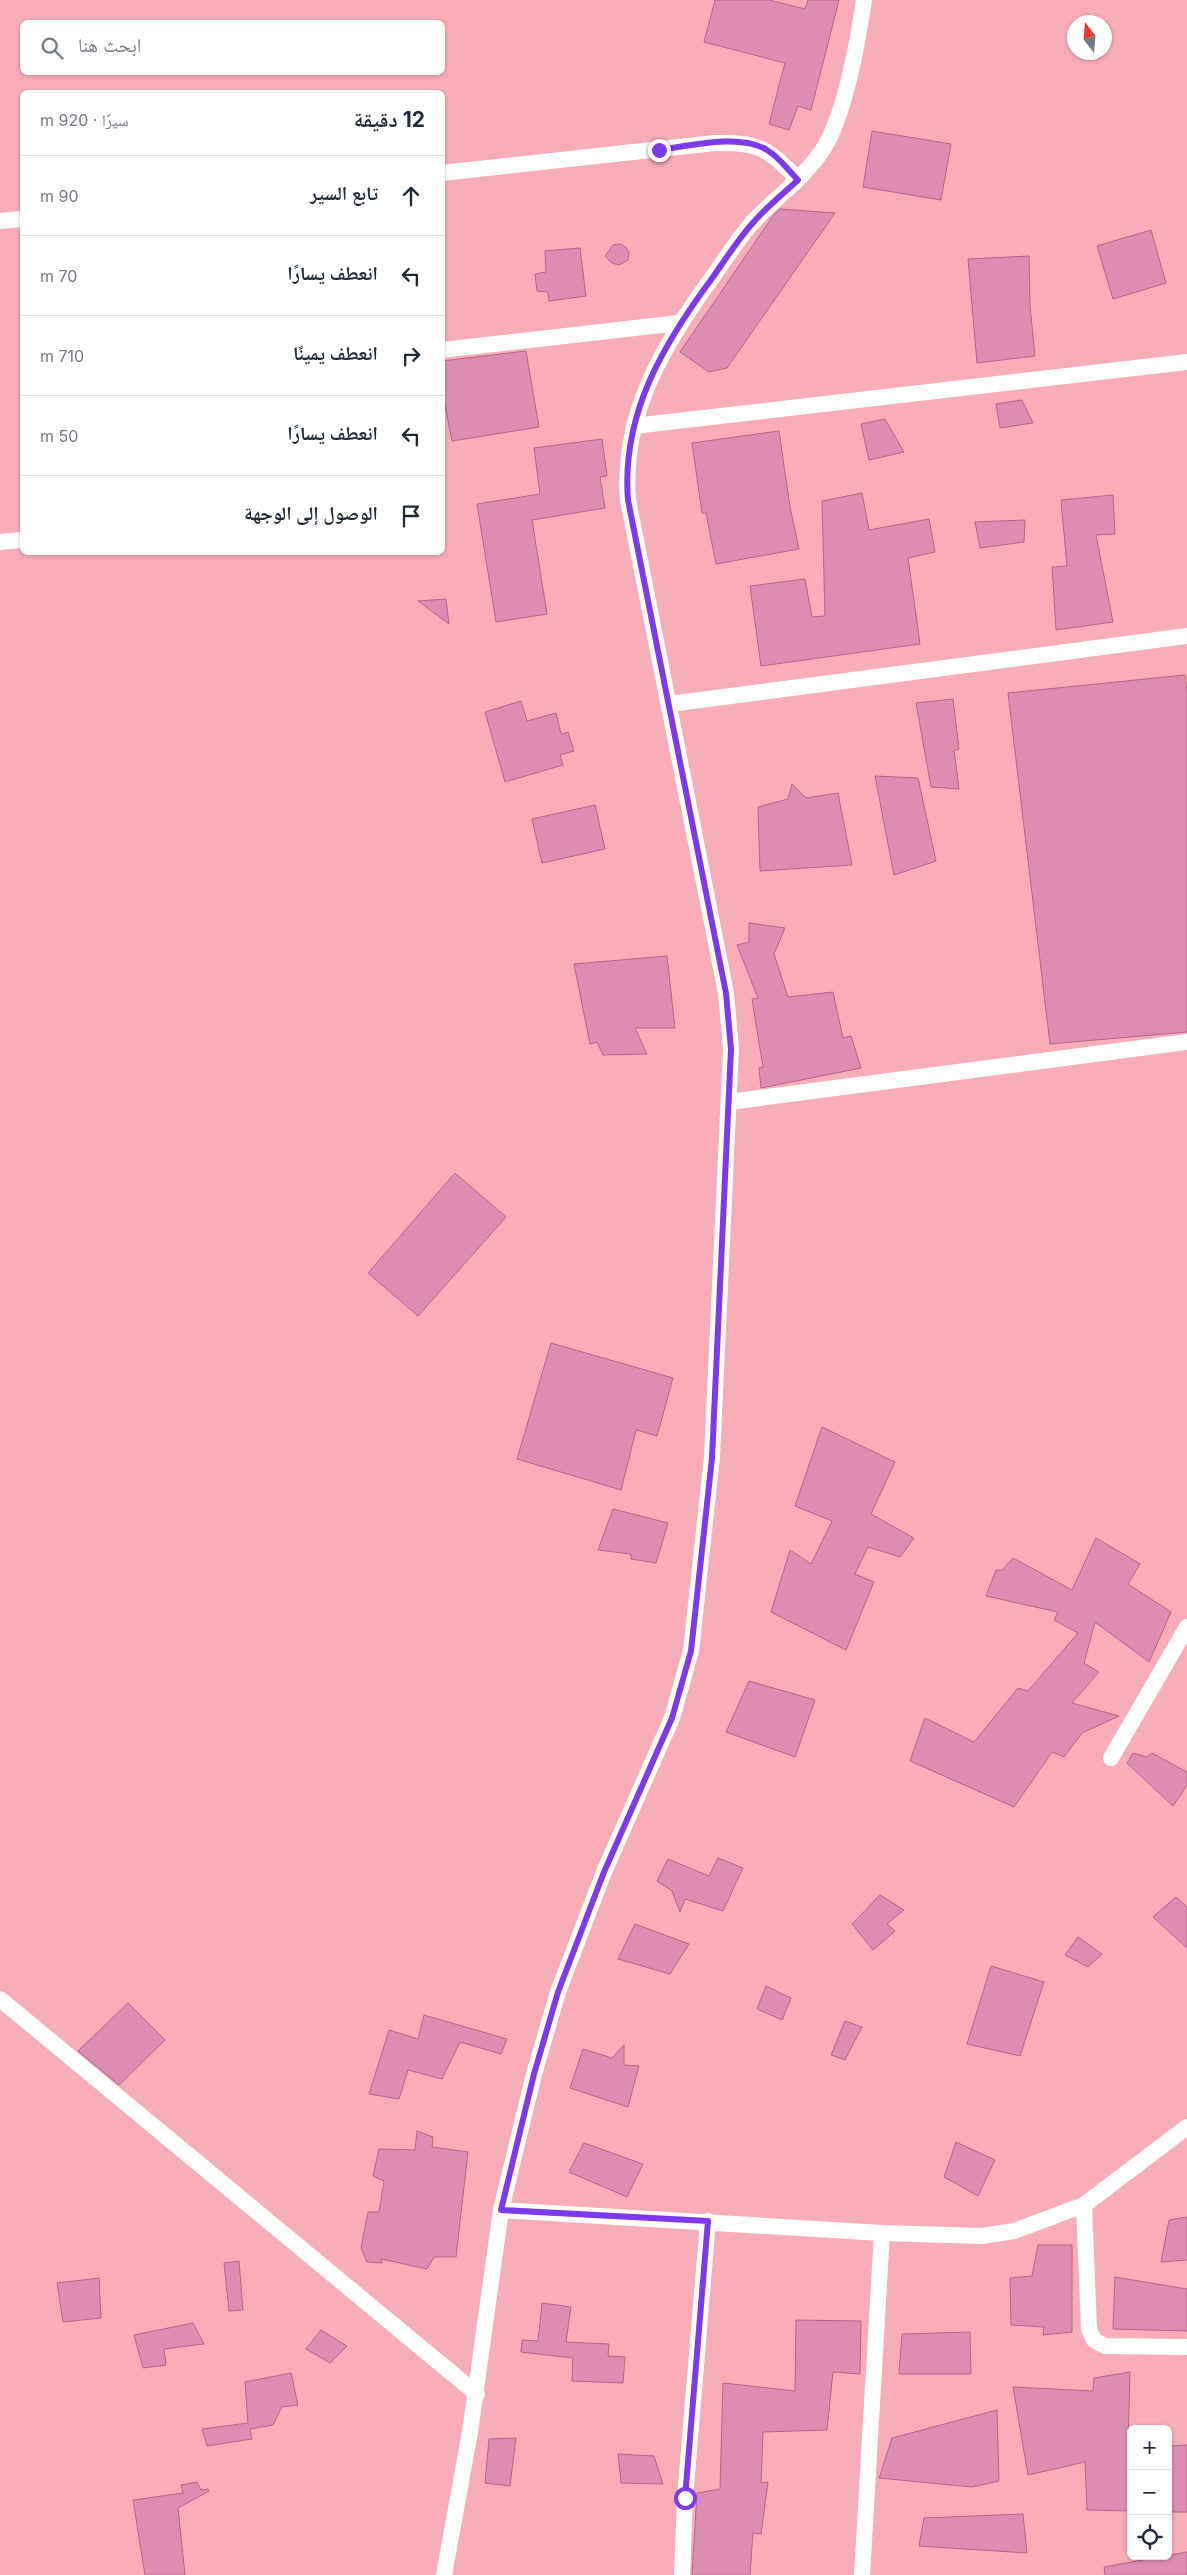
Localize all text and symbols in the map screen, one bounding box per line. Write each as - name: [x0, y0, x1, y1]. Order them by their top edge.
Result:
- north arrow: [1067, 15, 1112, 60]
- search box: [20, 20, 445, 75]
- icon: search: [38, 34, 66, 62]
- text: ابحث هنا: [78, 34, 141, 57]
- text: 12 دقيقة: [354, 107, 425, 132]
- text: سيرًا · 920 m: [40, 110, 128, 130]
- route end: [648, 139, 671, 162]
- text: تابع السير: [310, 182, 378, 205]
- icon: ahead: [397, 182, 425, 210]
- text: 90 m: [40, 186, 79, 206]
- text: انعطف يسارًا: [287, 262, 378, 285]
- icon: left: [397, 262, 425, 290]
- text: 70 m: [40, 266, 77, 286]
- text: انعطف يمينًا: [293, 342, 378, 365]
- icon: right: [397, 342, 425, 370]
- text: 710 m: [40, 346, 84, 366]
- text: انعطف يسارًا: [287, 422, 378, 445]
- icon: left: [397, 422, 425, 450]
- text: 50 m: [40, 426, 78, 446]
- text: الوصول إلى الوجهة: [244, 502, 378, 525]
- icon: arrive: [397, 502, 425, 530]
- map controls: [1127, 2425, 1172, 2560]
- button: +: [1127, 2425, 1172, 2470]
- button: −: [1127, 2470, 1172, 2515]
- route start: [674, 2487, 697, 2510]
- button: locate: [1127, 2515, 1172, 2560]

